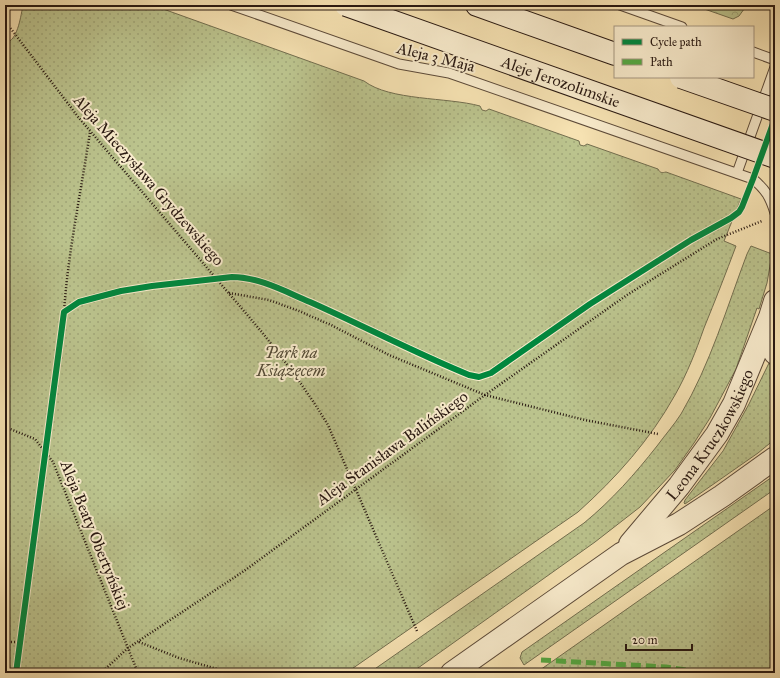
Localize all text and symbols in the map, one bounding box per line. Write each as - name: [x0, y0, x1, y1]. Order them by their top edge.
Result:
- legend: [614, 26, 754, 78]
- text: Cycle path: [650, 35, 702, 49]
- street label: Aleja 3 Maja: [394, 38, 477, 76]
- street label: Aleje Jerozolimskie: [498, 51, 623, 111]
- text: Path: [650, 55, 673, 69]
- street label: Aleja Mieczysława Grydzewskiego: [68, 90, 228, 270]
- park label: Park na Książęcem: [256, 343, 325, 380]
- street label: Leona Kruczkowskiego: [662, 366, 757, 504]
- street label: Aleja Stanisława Balińskiego: [312, 387, 472, 511]
- street label: Aleja Beaty Obertyńskiej: [56, 457, 134, 612]
- scale bar: [626, 626, 692, 652]
- text: 20 m: [632, 633, 658, 647]

